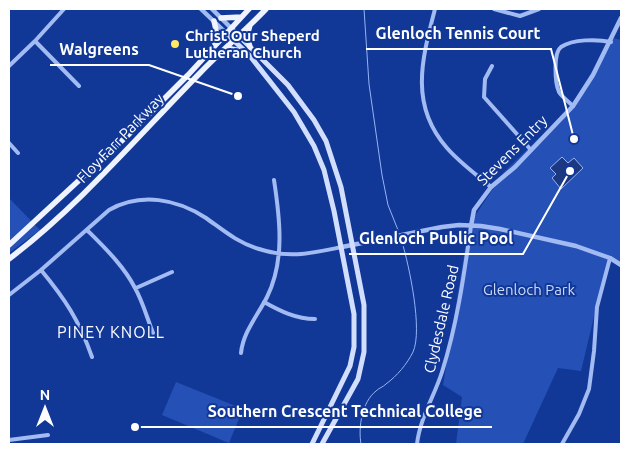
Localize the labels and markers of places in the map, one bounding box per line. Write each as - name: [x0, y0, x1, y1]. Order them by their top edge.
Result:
- callout: Glenloch Tennis Court: [366, 18, 551, 49]
- place label: Christ Our Sheperd Lutheran Church: [185, 27, 320, 61]
- callout: Walgreens: [50, 34, 149, 65]
- marker: Christ Our Sheperd Lutheran Church: [169, 38, 181, 50]
- callout: Glenloch Public Pool: [349, 223, 523, 254]
- callout: Southern Crescent Technical College: [198, 396, 492, 427]

